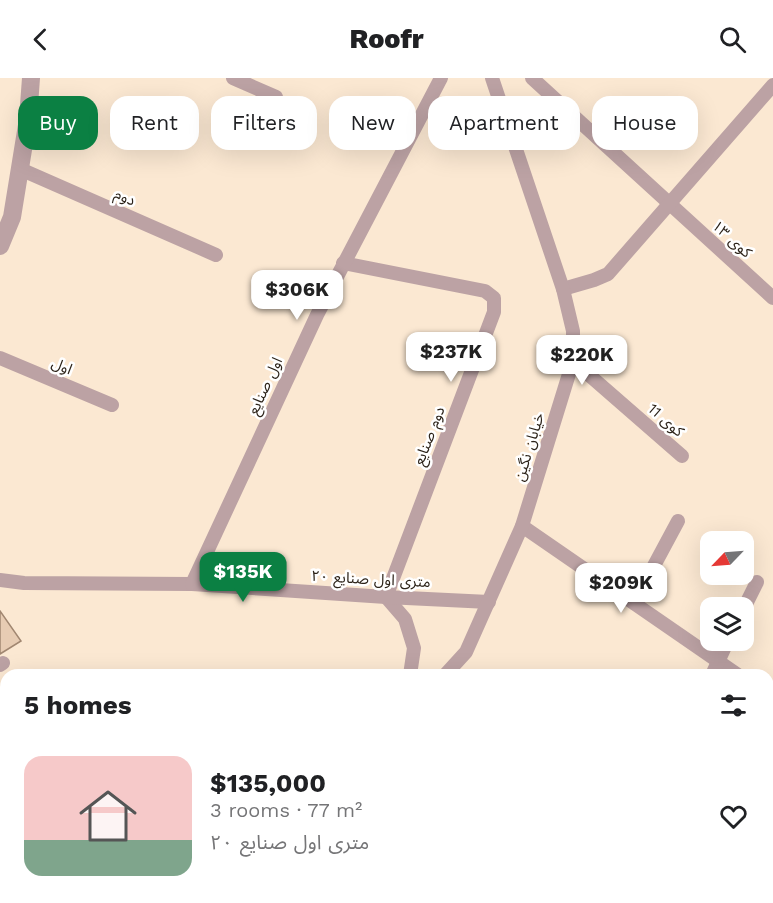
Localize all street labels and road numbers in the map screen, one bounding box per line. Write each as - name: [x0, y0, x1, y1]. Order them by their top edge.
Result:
- street label: دوم: [111, 184, 138, 211]
- street label: کوی ۱۳: [709, 217, 756, 262]
- street label: اول: [49, 354, 75, 378]
- street label: اول صنایع: [244, 354, 289, 419]
- street label: کوی 11: [644, 400, 688, 441]
- street label: دوم صنایع: [410, 404, 451, 469]
- street label: خیابان نگین: [510, 410, 548, 483]
- street label: ۲۰ متری اول صنایع: [311, 567, 431, 594]

